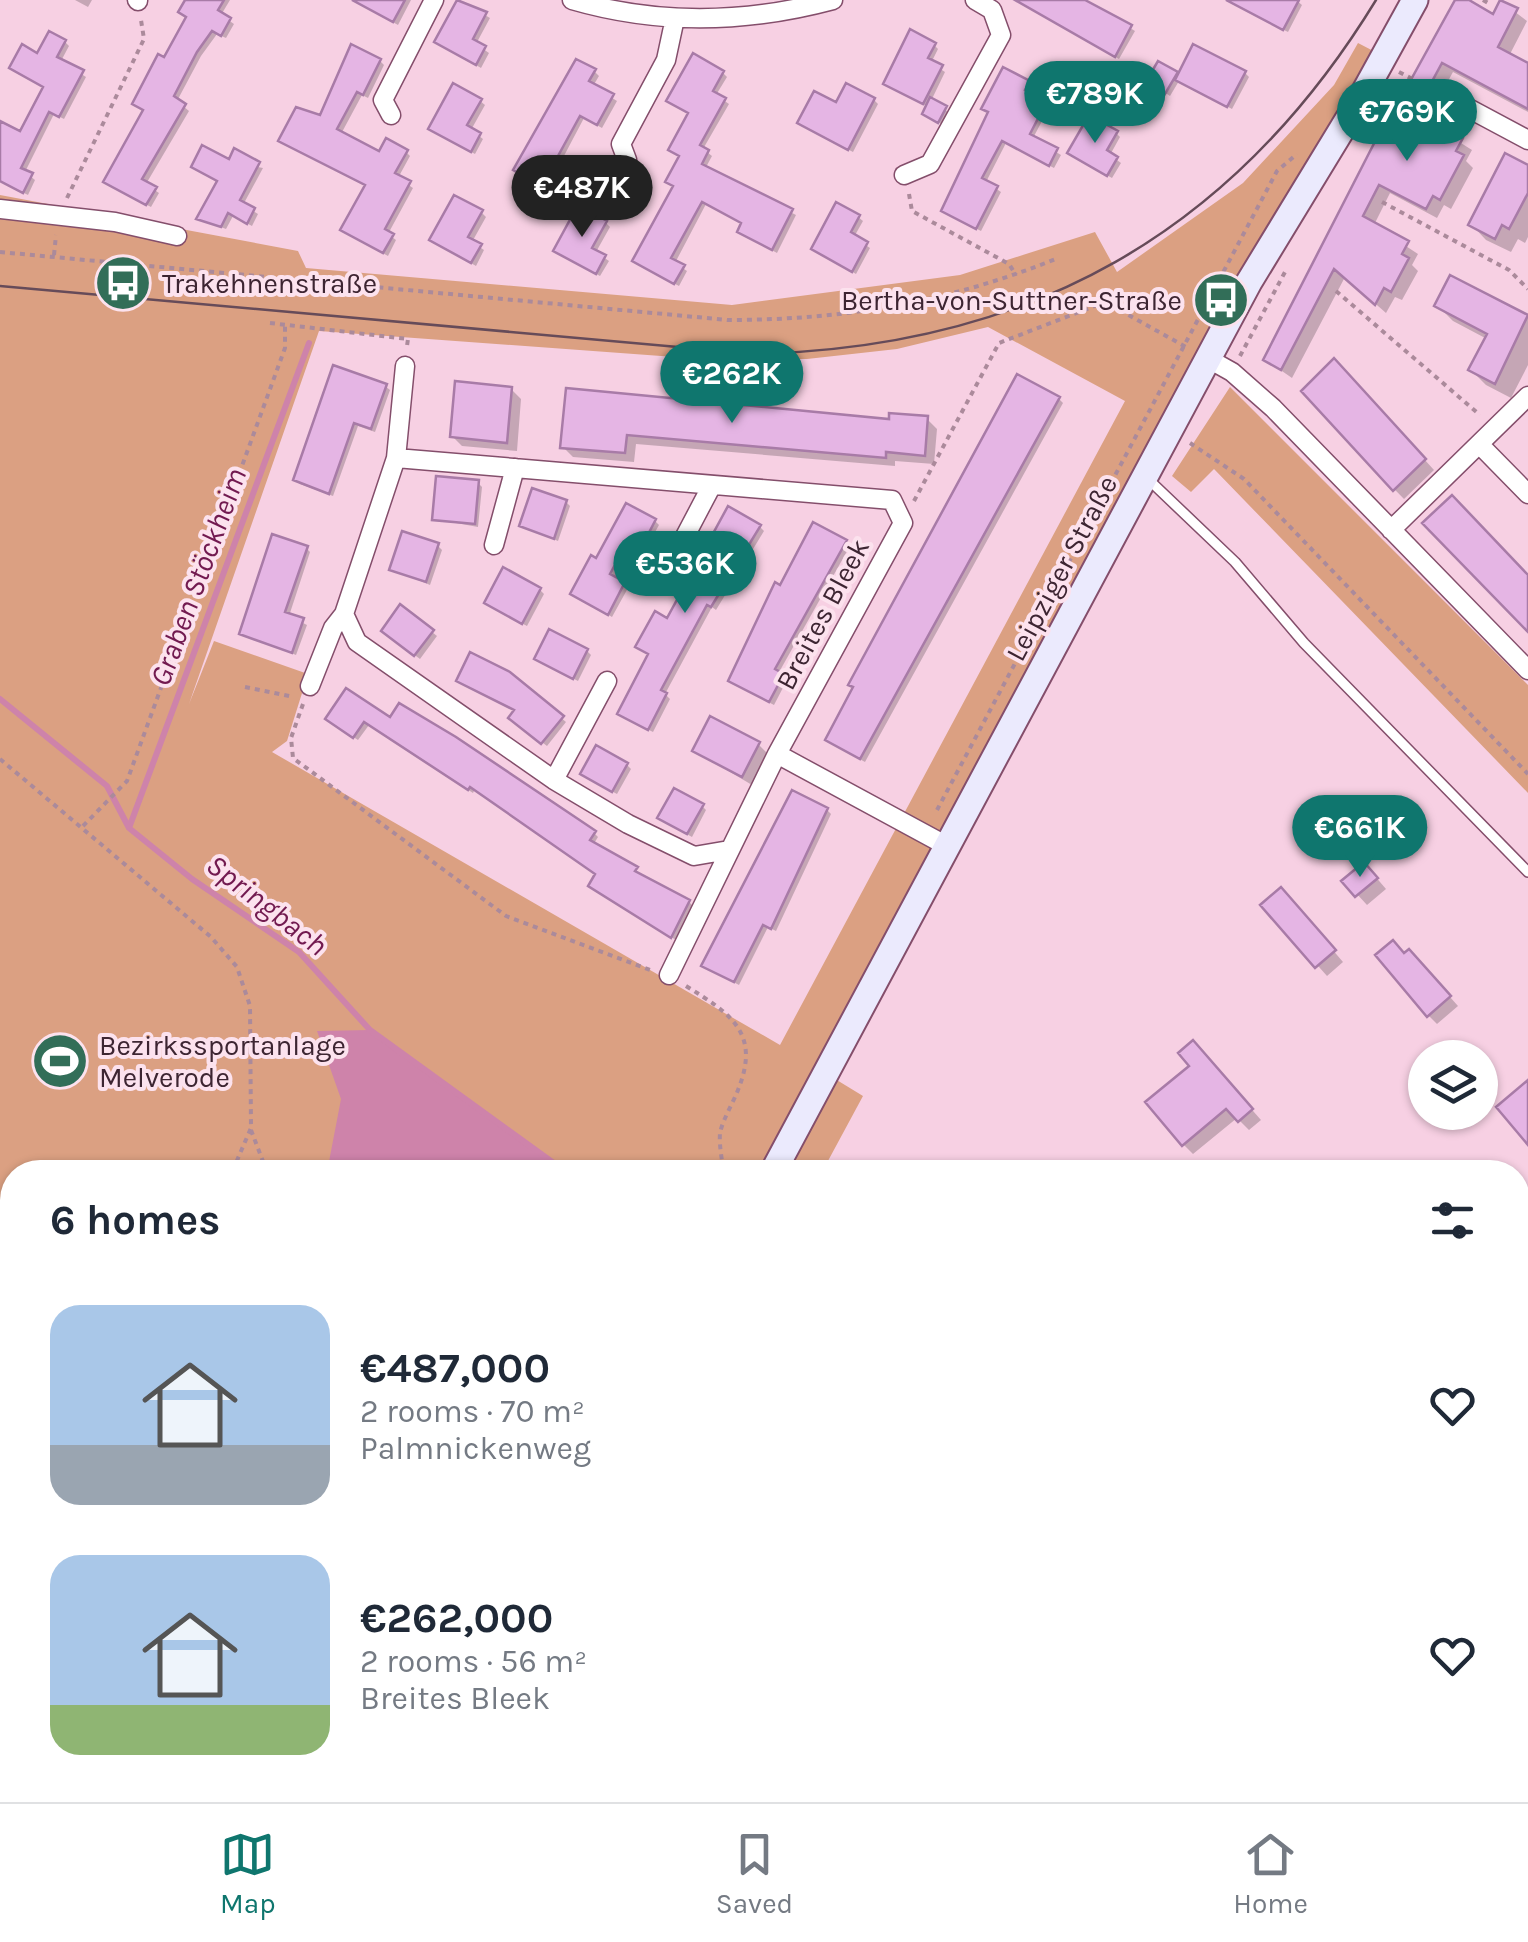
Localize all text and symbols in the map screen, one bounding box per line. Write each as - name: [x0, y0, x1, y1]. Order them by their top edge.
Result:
- pin: €789K: [1025, 61, 1165, 146]
- text: €789K: [1046, 75, 1144, 112]
- pin: €769K: [1337, 79, 1477, 164]
- text: €769K: [1359, 93, 1455, 130]
- pin: €487K: [512, 155, 652, 240]
- text: €487K: [534, 169, 630, 206]
- bus stop icon: Trakehnenstraße: [93, 253, 153, 313]
- place label: Trakehnenstraße: [162, 267, 377, 300]
- bus stop icon: Bertha-von-Suttner-Straße: [1191, 270, 1251, 330]
- place label: Bertha-von-Suttner-Straße: [841, 284, 1182, 317]
- pin: €262K: [662, 341, 802, 426]
- text: €262K: [682, 355, 782, 392]
- water label: Graben Stöckheim: [142, 463, 254, 691]
- street label: Leipziger Straße: [999, 470, 1124, 667]
- pin: €536K: [615, 531, 755, 616]
- street label: Breites Bleek: [769, 533, 876, 695]
- text: €536K: [635, 545, 735, 582]
- pin: €661K: [1290, 795, 1430, 880]
- text: €661K: [1314, 809, 1406, 846]
- water label: Springbach: [199, 847, 335, 963]
- place label: Bezirkssportanlage Melverode: [99, 1029, 346, 1094]
- sports icon: Bezirkssportanlage Melverode: [30, 1031, 90, 1091]
- map controls: [1408, 1040, 1498, 1130]
- button: layers: [1408, 1040, 1498, 1130]
- icon: filters: [1425, 1193, 1480, 1248]
- text: 6 homes: [50, 1195, 220, 1245]
- text: €487,000: [360, 1343, 550, 1393]
- icon: home: [130, 1345, 250, 1465]
- icon: heart: [1425, 1378, 1480, 1433]
- text: 2 rooms · 70 m²: [360, 1393, 585, 1430]
- text: Palmnickenweg: [360, 1430, 591, 1467]
- text: €262,000: [360, 1593, 553, 1643]
- icon: home: [130, 1595, 250, 1715]
- icon: heart: [1425, 1628, 1480, 1683]
- text: 2 rooms · 56 m²: [360, 1643, 587, 1680]
- text: Breites Bleek: [360, 1680, 550, 1717]
- tab: Map: [220, 1827, 276, 1920]
- tab: Saved: [716, 1827, 793, 1920]
- tab: Home: [1233, 1827, 1308, 1920]

